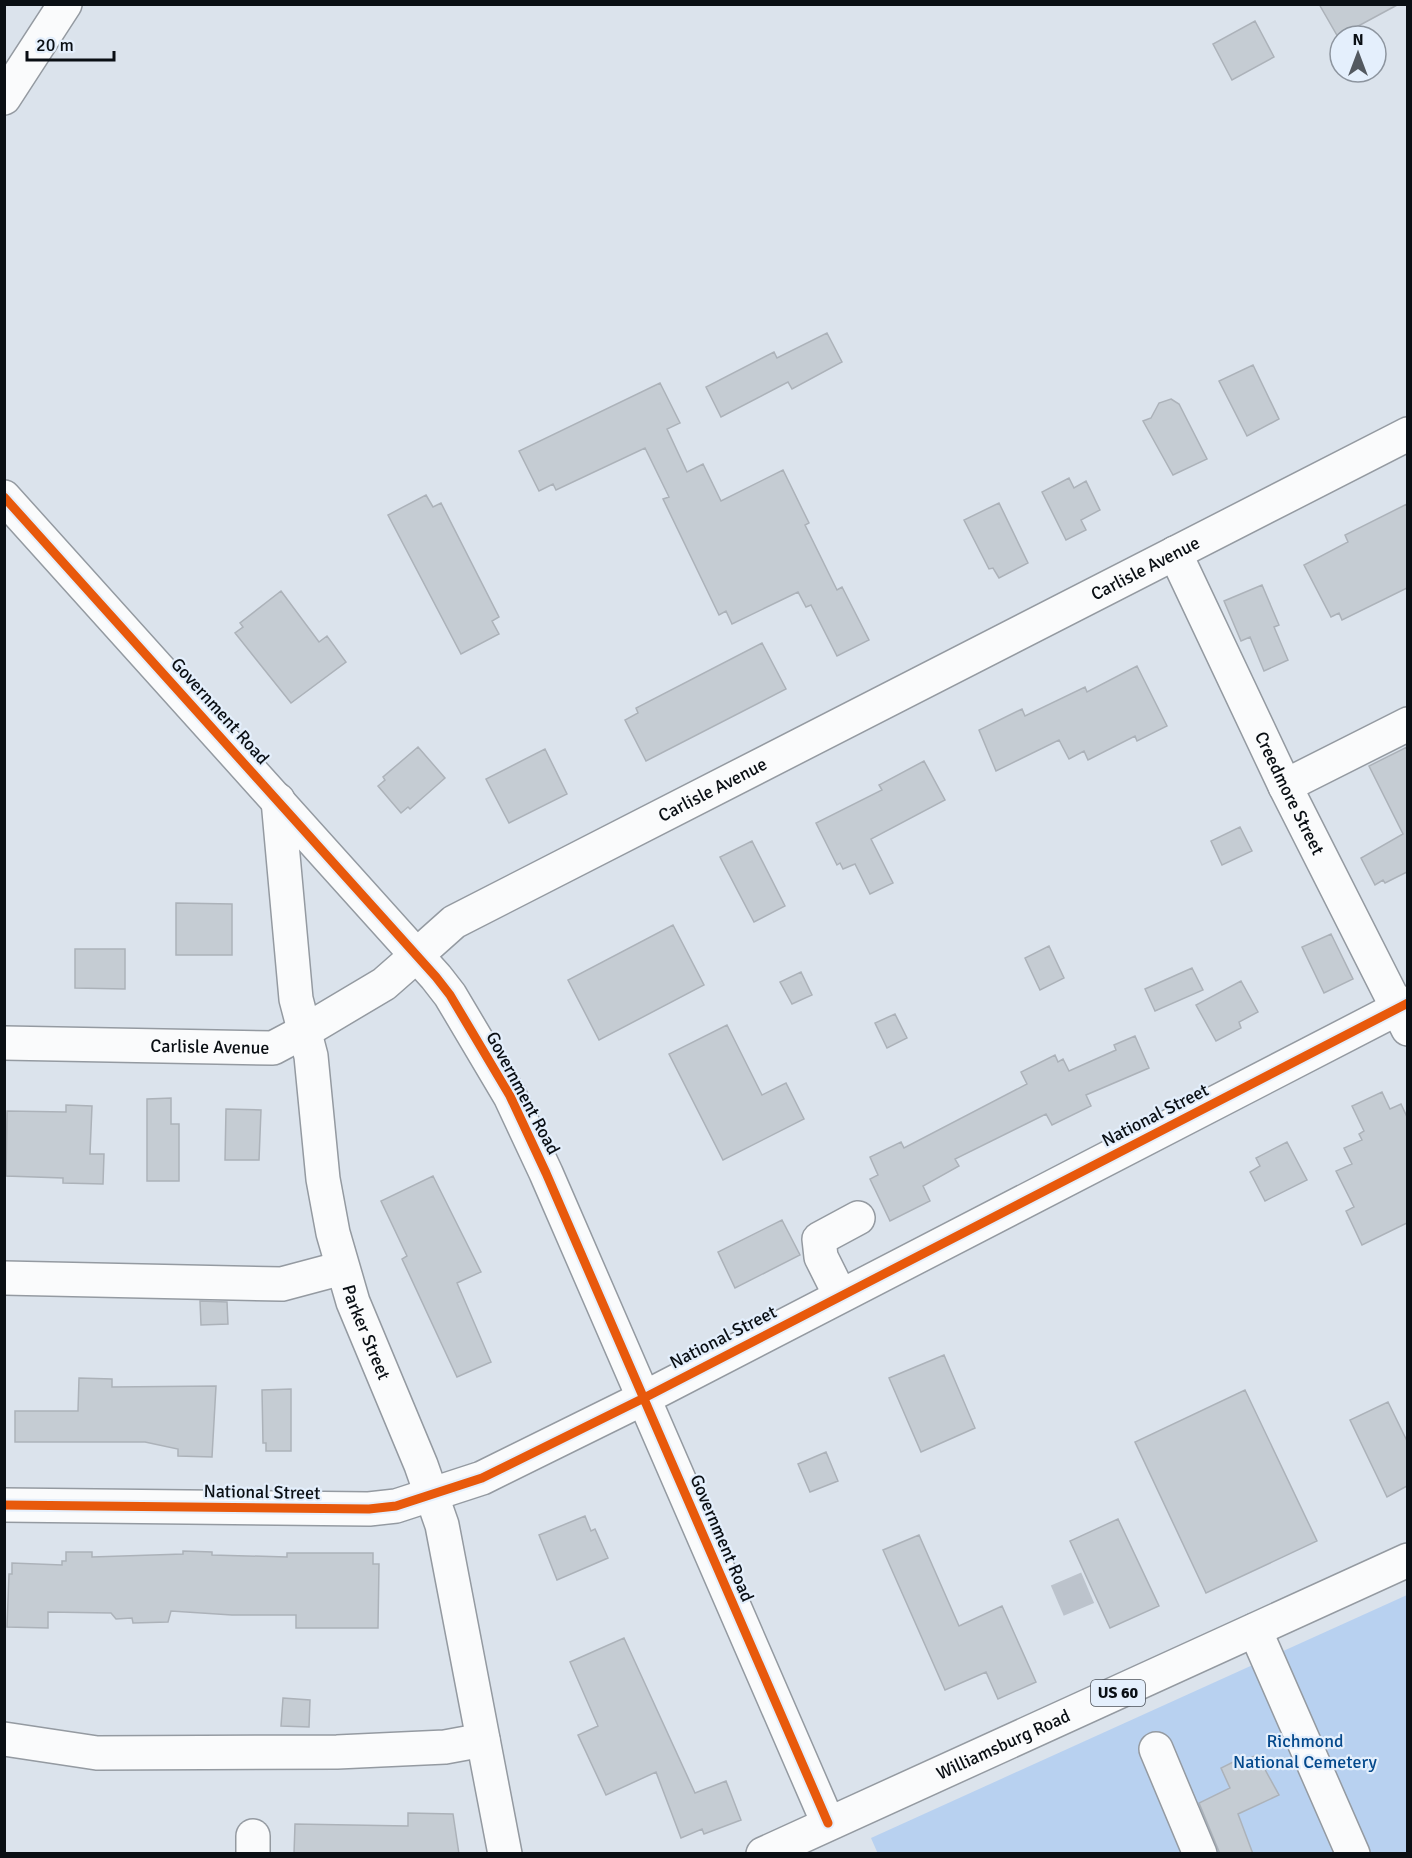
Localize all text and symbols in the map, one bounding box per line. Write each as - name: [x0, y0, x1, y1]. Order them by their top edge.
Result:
- scale bar: [27, 24, 114, 62]
- north arrow: [1328, 24, 1388, 84]
- text: N: [1352, 30, 1364, 50]
- text: 20 m: [36, 34, 74, 56]
- street label: Carlisle Avenue: [1087, 532, 1203, 605]
- street label: Government Road: [166, 653, 274, 769]
- street label: Creedmore Street: [1250, 728, 1329, 859]
- street label: Carlisle Avenue: [655, 753, 771, 827]
- street label: Government Road: [481, 1028, 565, 1158]
- street label: Carlisle Avenue: [150, 1035, 270, 1059]
- street label: National Street: [1098, 1079, 1212, 1151]
- street label: Parker Street: [338, 1282, 395, 1383]
- street label: National Street: [666, 1301, 780, 1373]
- street label: Government Road: [685, 1471, 759, 1605]
- street label: National Street: [203, 1480, 321, 1504]
- road number: US 60: [1091, 1680, 1145, 1706]
- street label: Williamsburg Road: [933, 1704, 1074, 1785]
- park label: Richmond National Cemetery: [1233, 1730, 1377, 1773]

